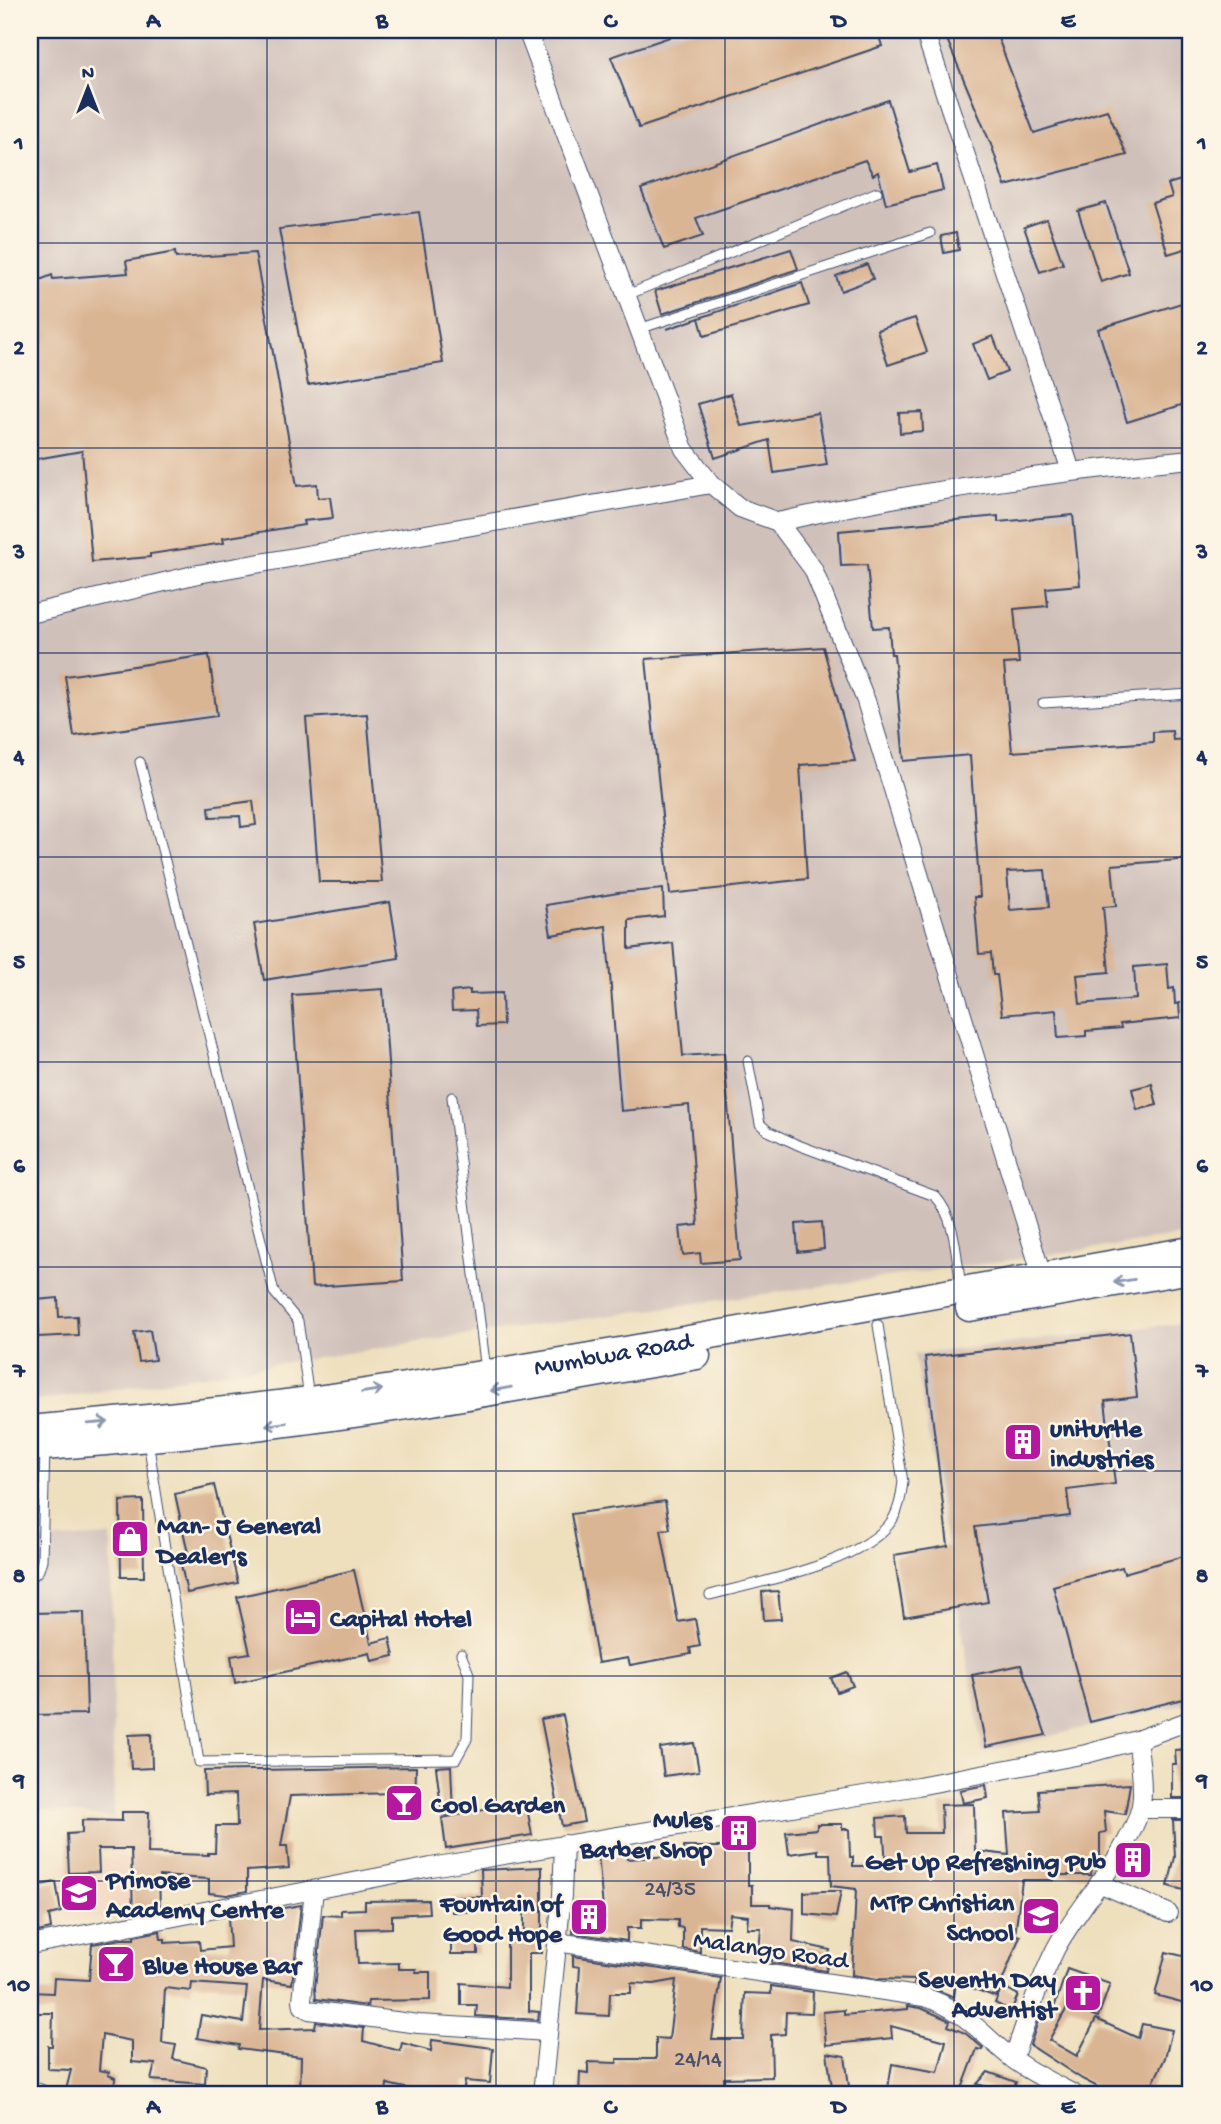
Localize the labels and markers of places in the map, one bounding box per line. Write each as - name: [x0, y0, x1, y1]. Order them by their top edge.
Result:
- place label: uniturtle industries: [1050, 1416, 1155, 1477]
- building icon: uniturtle industries: [1002, 1421, 1044, 1463]
- place label: Man- J General Dealer's: [155, 1513, 321, 1574]
- shop icon: Man- J General Dealer's: [109, 1518, 151, 1560]
- hotel icon: Capital Hotel: [282, 1596, 324, 1638]
- place label: Capital Hotel: [330, 1606, 472, 1637]
- bar icon: Cool Garden: [383, 1782, 425, 1824]
- place label: Cool Garden: [431, 1792, 566, 1823]
- place label: Mules Barber Shop: [579, 1807, 713, 1868]
- building icon: Mules Barber Shop: [718, 1812, 760, 1854]
- building icon: Get Up Refreshing Pub: [1112, 1839, 1154, 1881]
- place label: Get Up Refreshing Pub: [865, 1849, 1106, 1880]
- place label: Primose Academy Centre: [104, 1867, 285, 1928]
- school or university icon: Primose Academy Centre: [58, 1872, 100, 1914]
- place label: MTP Christian School: [870, 1890, 1015, 1951]
- place label: Fountain of Good Hope: [439, 1891, 565, 1952]
- school or university icon: MTP Christian School: [1020, 1895, 1062, 1937]
- building icon: Fountain of Good Hope: [568, 1896, 610, 1938]
- bar icon: Blue House Bar: [95, 1943, 137, 1985]
- place label: Blue House Bar: [142, 1953, 303, 1984]
- place label: Seventh Day Adventist: [918, 1967, 1058, 2028]
- church icon: Seventh Day Adventist: [1062, 1972, 1104, 2014]

